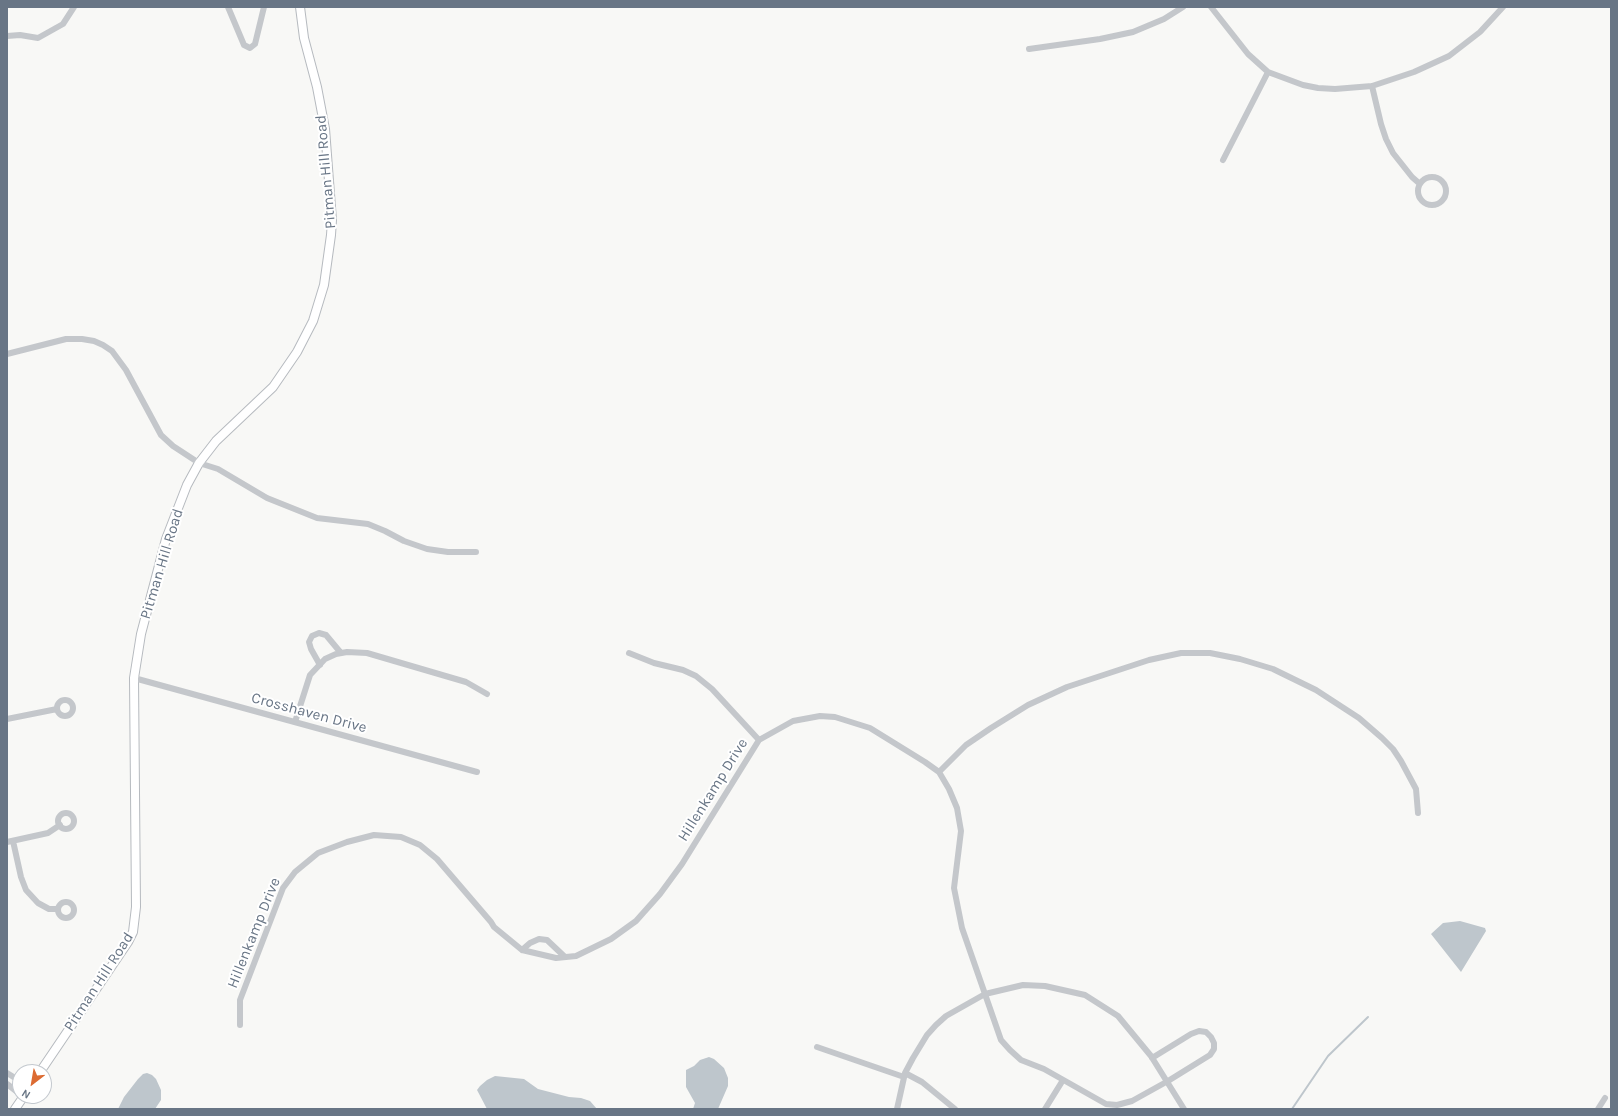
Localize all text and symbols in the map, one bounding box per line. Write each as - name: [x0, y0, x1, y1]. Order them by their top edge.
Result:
- street label: Pitman Hill Road: [312, 114, 340, 230]
- street label: Pitman Hill Road: [137, 507, 187, 621]
- street label: Crosshaven Drive: [249, 689, 369, 737]
- street label: Hillenkamp Drive: [674, 735, 752, 845]
- street label: Hillenkamp Drive: [224, 875, 284, 991]
- street label: Pitman Hill Road: [60, 929, 138, 1035]
- north arrow: [12, 1064, 52, 1104]
- text: N: [19, 1086, 33, 1101]

